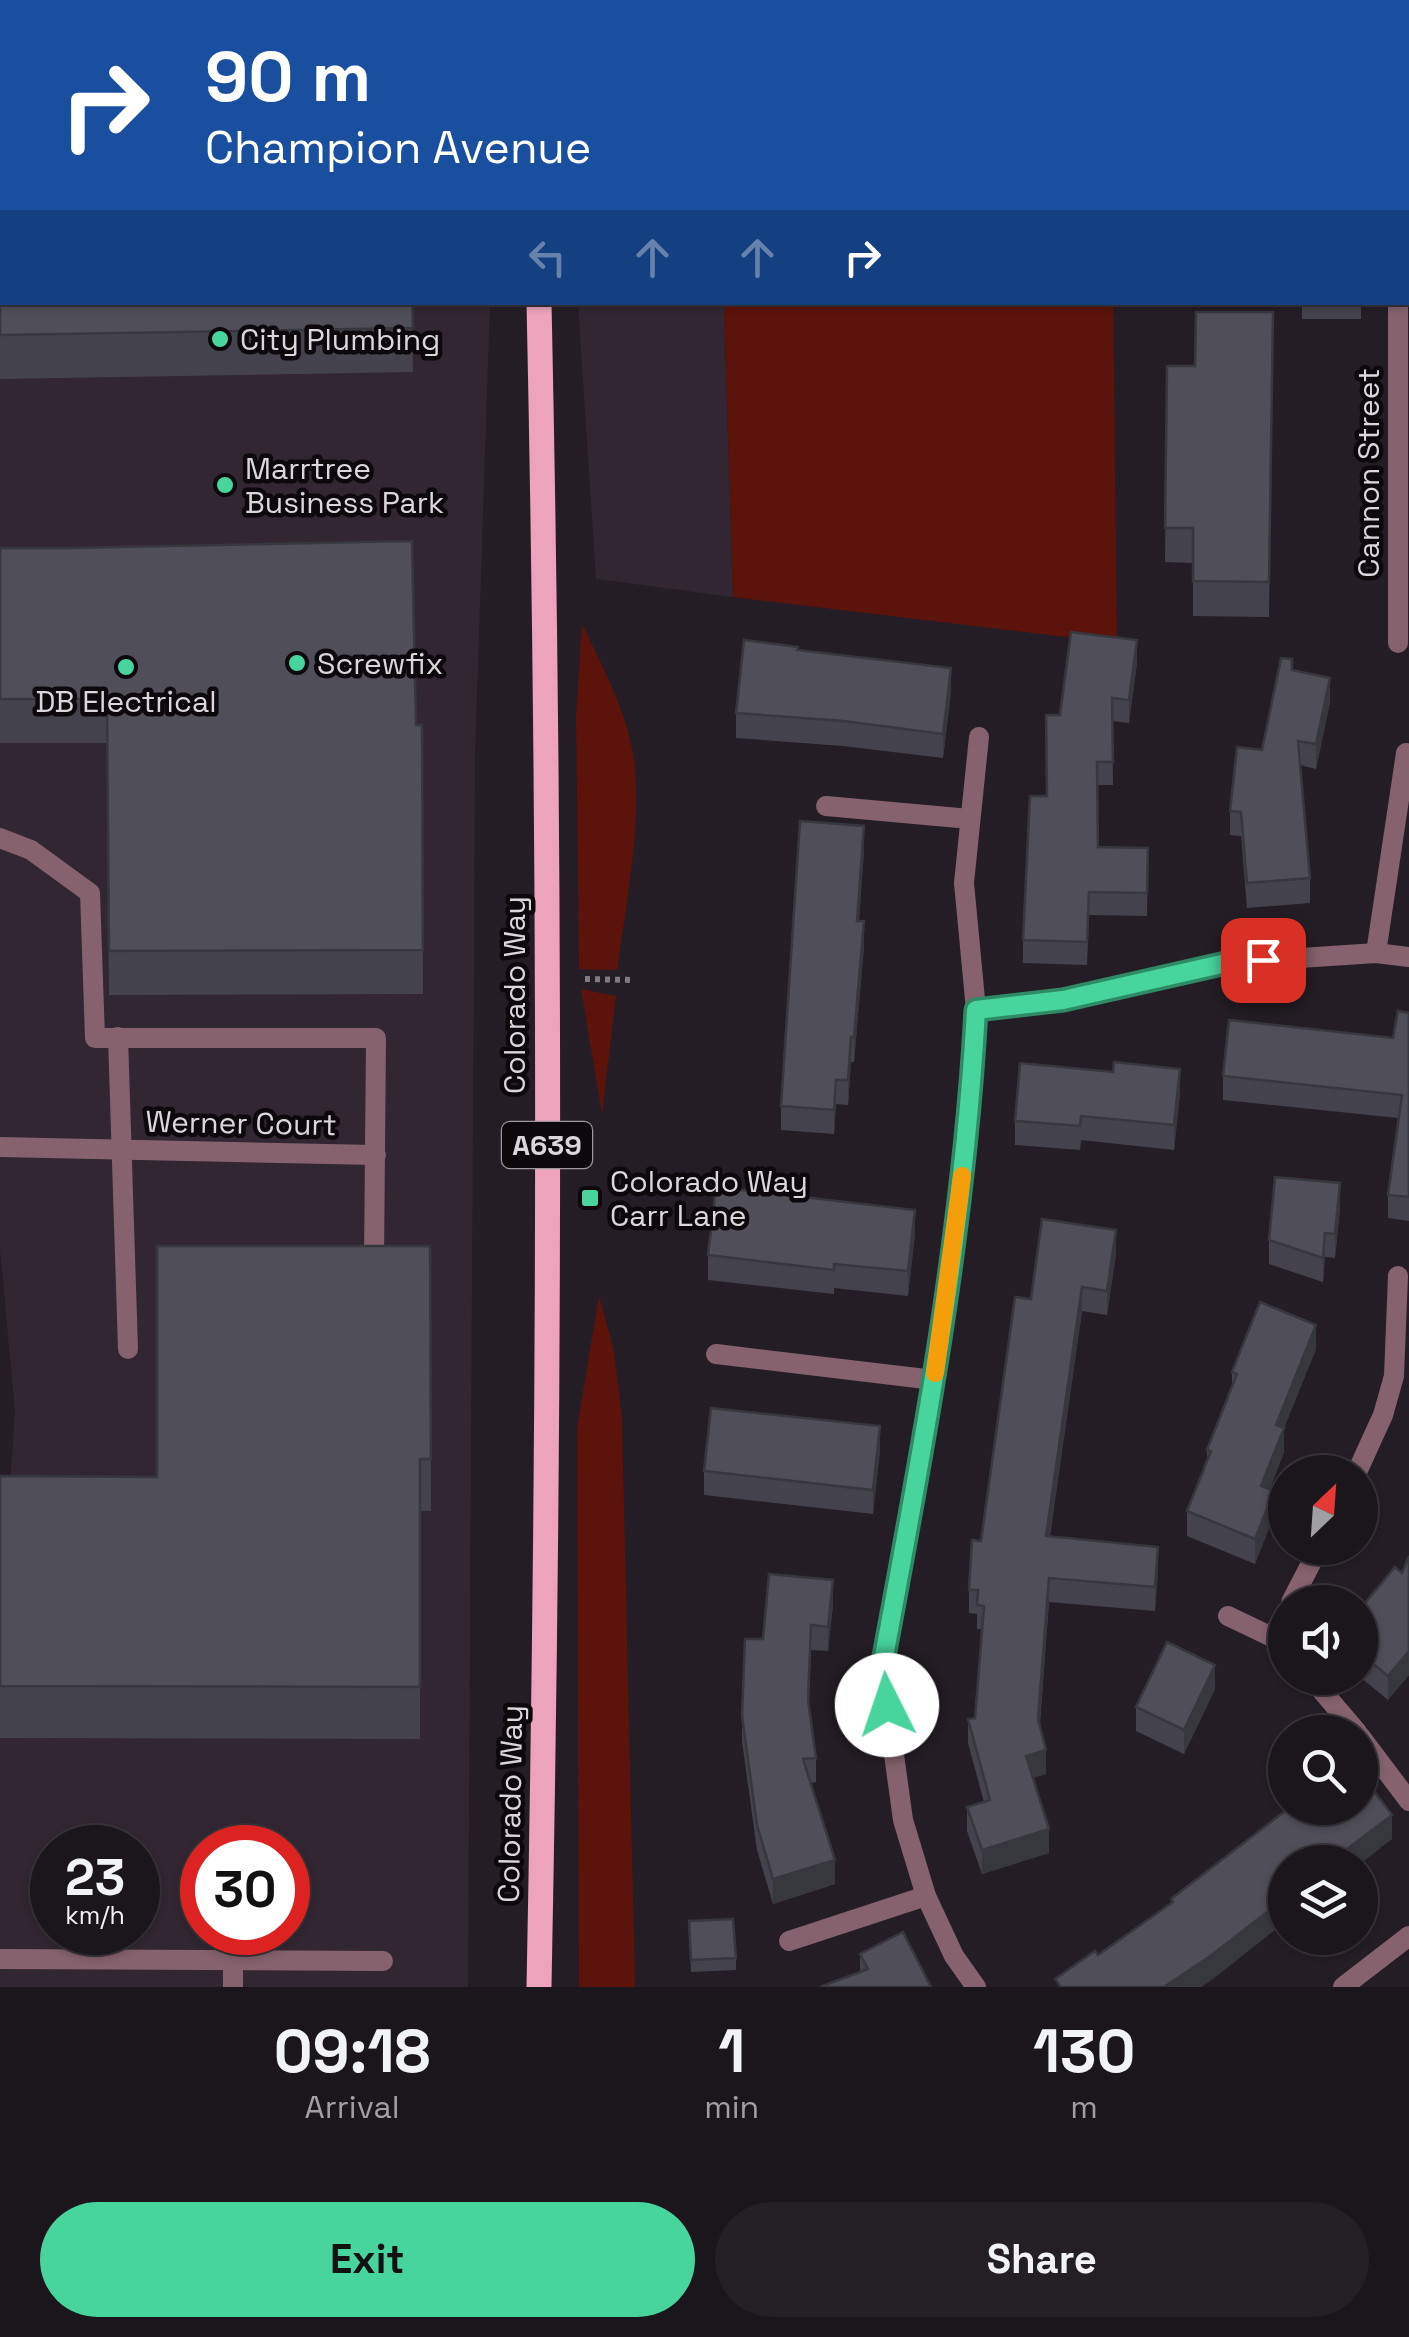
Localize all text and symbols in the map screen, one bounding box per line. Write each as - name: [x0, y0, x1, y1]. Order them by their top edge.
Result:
- text: 90 m: [205, 32, 371, 121]
- icon: right: [40, 40, 170, 170]
- text: Champion Avenue: [205, 119, 591, 176]
- icon: left: [520, 230, 575, 285]
- icon: ahead: [625, 230, 680, 285]
- icon: ahead: [730, 230, 785, 285]
- icon: right: [835, 230, 890, 285]
- place label: City Plumbing: [240, 320, 440, 359]
- marker: City Plumbing: [209, 328, 231, 350]
- street label: Cannon Street: [1349, 368, 1388, 578]
- place label: Marrtree Business Park: [245, 449, 444, 522]
- marker: Marrtree Business Park: [214, 474, 236, 496]
- place label: Screwfix: [317, 644, 443, 683]
- marker: Screwfix: [286, 652, 308, 674]
- marker: DB Electrical: [115, 656, 137, 678]
- place label: DB Electrical: [35, 682, 217, 721]
- street label: Colorado Way: [495, 896, 534, 1094]
- pin: [1221, 918, 1306, 1003]
- icon: arrive: [1236, 933, 1291, 988]
- street label: Werner Court: [145, 1102, 337, 1144]
- road number: A639: [502, 1122, 592, 1168]
- place label: Colorado Way Carr Lane: [610, 1162, 808, 1235]
- marker: Colorado Way Carr Lane: [579, 1187, 601, 1209]
- north arrow: [1268, 1455, 1378, 1565]
- map controls: [1268, 1455, 1378, 1955]
- button: sound: [1268, 1585, 1378, 1695]
- position arrow: [835, 1653, 939, 1757]
- street label: Colorado Way: [489, 1705, 531, 1903]
- button: search: [1268, 1715, 1378, 1825]
- speed limit sign: 30: [180, 1825, 310, 1955]
- button: layers: [1268, 1845, 1378, 1955]
- text: 23: [65, 1846, 125, 1910]
- text: km/h: [65, 1899, 125, 1931]
- text: 09:18: [274, 2013, 431, 2090]
- text: 1: [718, 2013, 745, 2090]
- text: 130: [1033, 2013, 1135, 2090]
- text: Arrival: [305, 2087, 400, 2127]
- text: min: [704, 2087, 759, 2127]
- text: m: [1070, 2087, 1098, 2127]
- button: Exit: [40, 2202, 695, 2317]
- button: Share: [715, 2202, 1369, 2317]

